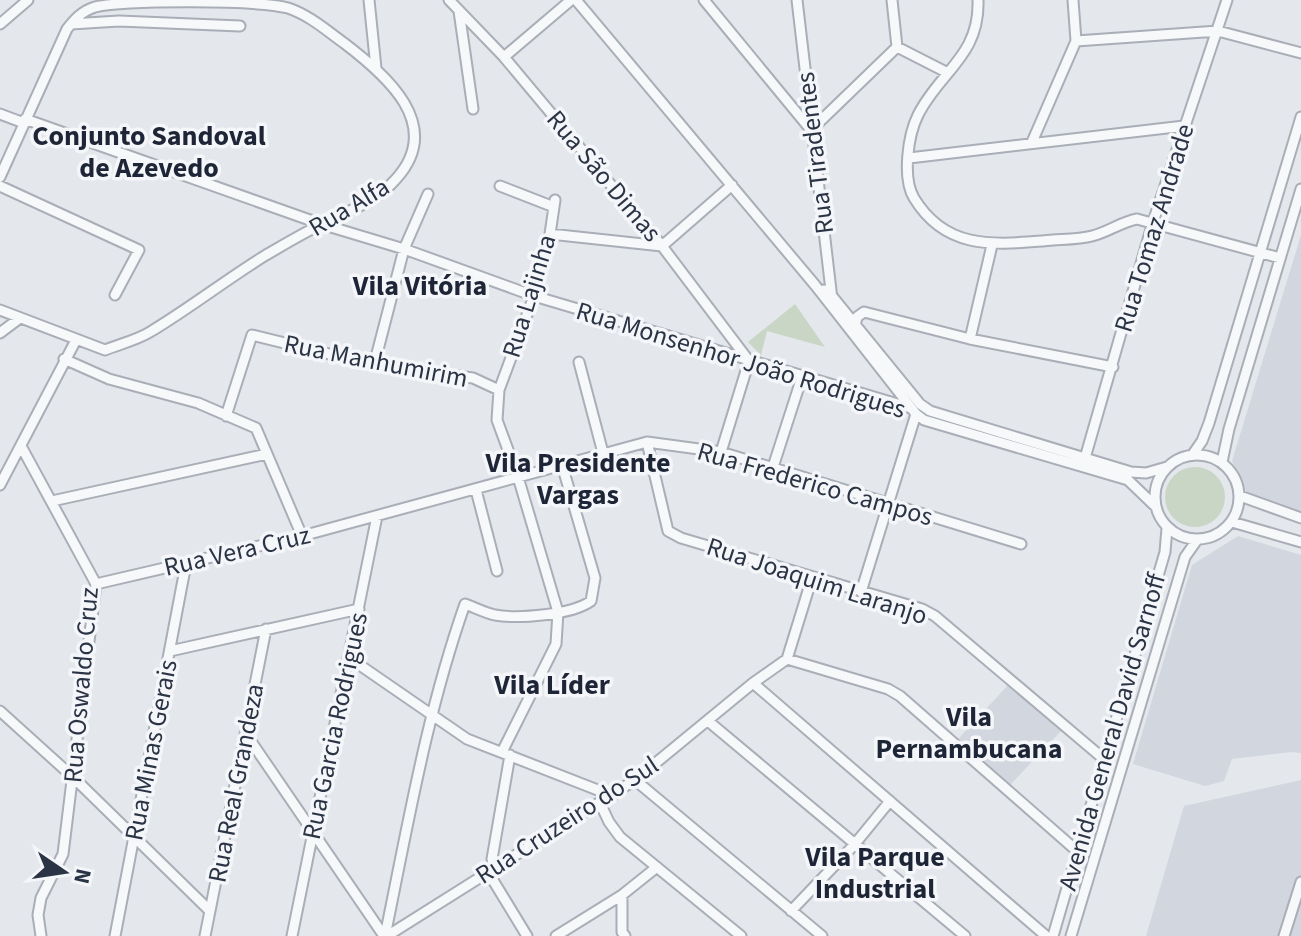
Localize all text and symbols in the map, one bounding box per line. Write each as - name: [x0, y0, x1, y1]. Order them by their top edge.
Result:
- street label: Rua Tiradentes: [787, 70, 843, 236]
- street label: Rua São Dimas: [538, 102, 670, 250]
- district label: Conjunto Sandoval de Azevedo: [32, 116, 266, 188]
- street label: Rua Tomaz Andrade: [1105, 119, 1203, 337]
- street label: Rua Alfa: [302, 168, 396, 246]
- street label: Rua Lajinha: [493, 230, 565, 362]
- district label: Vila Vitória: [352, 266, 487, 306]
- street label: Rua Monsenhor João Rodrigues: [572, 292, 911, 428]
- street label: Rua Manhumirim: [281, 325, 471, 397]
- street label: Rua Frederico Campos: [693, 433, 937, 535]
- district label: Vila Presidente Vargas: [484, 443, 671, 515]
- street label: Rua Vera Cruz: [160, 516, 314, 586]
- street label: Rua Joaquim Laranjo: [702, 528, 932, 634]
- street label: Avenida General David Sarnoff: [1049, 568, 1175, 895]
- street label: Rua Oswaldo Cruz: [54, 586, 108, 784]
- street label: Rua Garcia Rodrigues: [293, 609, 377, 843]
- street label: Rua Minas Gerais: [115, 656, 187, 844]
- district label: Vila Líder: [493, 665, 611, 705]
- street label: Rua Real Grandeza: [199, 680, 273, 886]
- district label: Vila Pernambucana: [876, 697, 1062, 769]
- street label: Rua Cruzeiro do Sul: [468, 747, 666, 893]
- north arrow: [24, 832, 104, 912]
- district label: Vila Parque Industrial: [804, 837, 945, 909]
- text: N: [65, 866, 100, 887]

